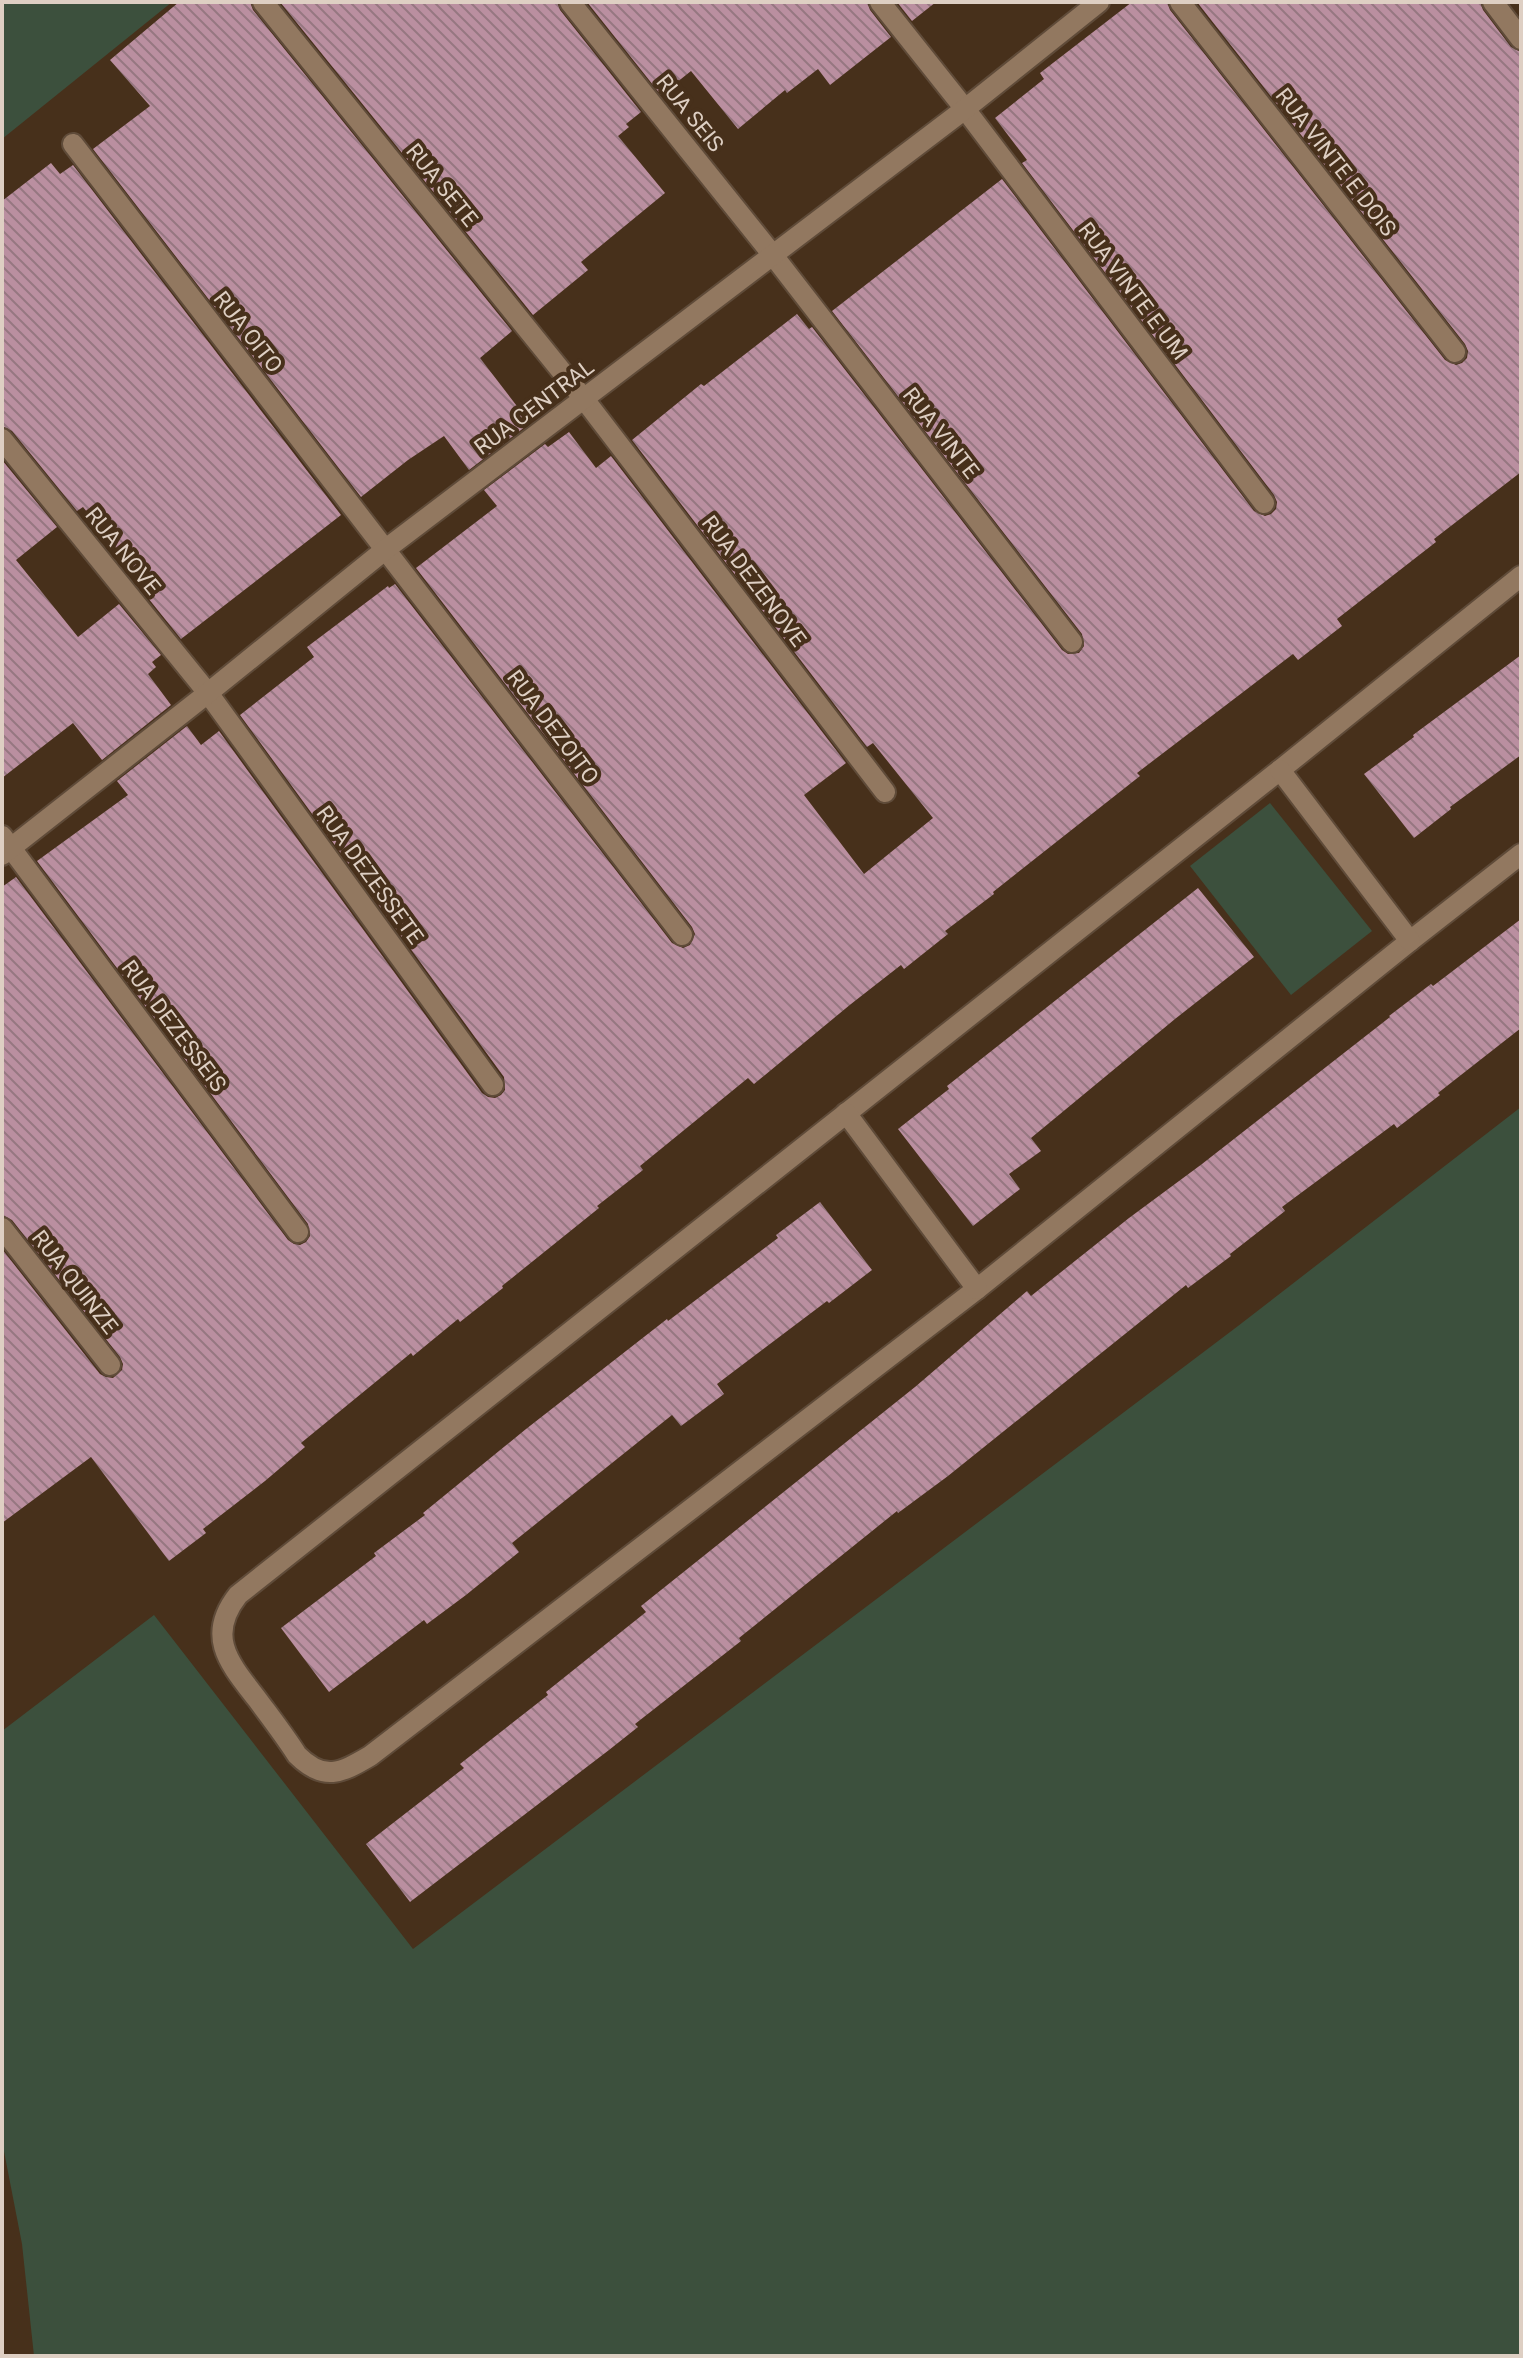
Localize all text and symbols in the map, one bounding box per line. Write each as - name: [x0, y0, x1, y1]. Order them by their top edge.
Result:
- street label: RUA SEIS: [651, 69, 729, 157]
- street label: RUA VINTE E DOIS: [1271, 83, 1401, 241]
- street label: RUA SETE: [401, 139, 483, 231]
- street label: RUA VINTE E UM: [1073, 217, 1193, 365]
- street label: RUA OITO: [209, 286, 287, 378]
- street label: RUA CENTRAL: [470, 354, 599, 460]
- street label: RUA VINTE: [898, 383, 984, 483]
- street label: RUA NOVE: [80, 503, 166, 599]
- street label: RUA DEZENOVE: [697, 511, 811, 651]
- street label: RUA DEZOITO: [502, 665, 604, 789]
- street label: RUA DEZESSETE: [312, 801, 428, 949]
- street label: RUA DEZESSEIS: [117, 956, 231, 1096]
- street label: RUA QUINZE: [27, 1225, 123, 1339]

